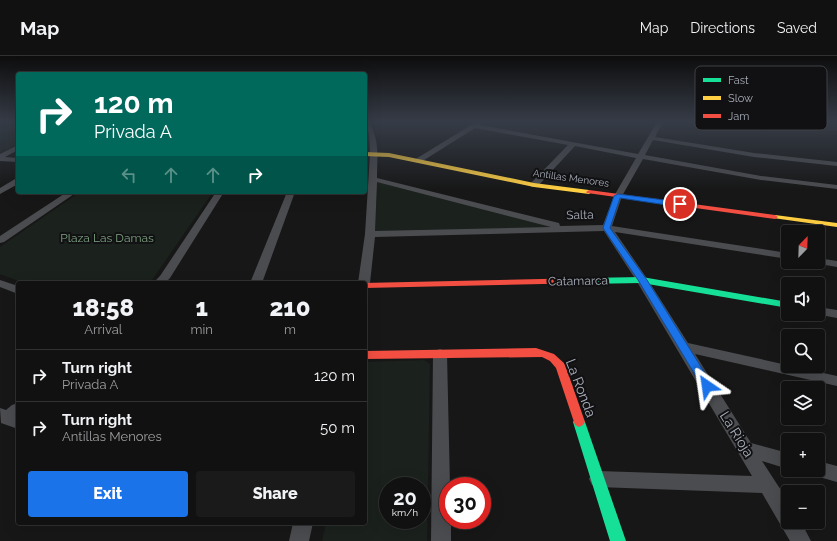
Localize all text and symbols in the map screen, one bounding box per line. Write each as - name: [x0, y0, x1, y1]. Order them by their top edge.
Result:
- text: Map: [20, 17, 59, 39]
- text: Map: [640, 20, 668, 36]
- text: Directions: [690, 20, 755, 36]
- text: Saved: [777, 20, 817, 36]
- legend: [695, 66, 827, 130]
- text: Fast: [728, 74, 749, 87]
- text: 120 m: [94, 87, 174, 120]
- icon: right: [28, 88, 80, 140]
- text: Slow: [728, 92, 753, 105]
- text: Jam: [728, 110, 749, 123]
- text: Privada A: [94, 121, 172, 142]
- icon: left: [118, 164, 140, 186]
- icon: ahead: [160, 164, 182, 186]
- icon: ahead: [202, 164, 224, 186]
- icon: right: [244, 164, 266, 186]
- street label: Antillas Menores: [532, 167, 610, 189]
- pin: [663, 187, 697, 221]
- icon: arrive: [669, 193, 691, 215]
- street label: Salta: [566, 208, 594, 222]
- north arrow: [781, 225, 825, 269]
- map controls: [781, 225, 825, 529]
- park label: Plaza Las Damas: [60, 231, 154, 245]
- street label: Catamarca: [548, 273, 608, 289]
- button: sound: [781, 277, 825, 321]
- text: 18:58: [72, 293, 134, 322]
- text: 1: [195, 293, 208, 322]
- text: 210: [269, 293, 310, 322]
- text: Arrival: [84, 322, 122, 337]
- text: min: [191, 322, 213, 337]
- text: m: [284, 322, 296, 337]
- button: search: [781, 329, 825, 373]
- street label: La Ronda: [563, 357, 599, 419]
- text: Turn right: [62, 359, 132, 377]
- icon: right: [28, 365, 50, 387]
- position arrow: [686, 365, 728, 407]
- text: 120 m: [314, 367, 355, 385]
- text: Privada A: [62, 377, 118, 392]
- button: layers: [781, 381, 825, 425]
- street label: La Rioja: [717, 408, 757, 460]
- text: Turn right: [62, 411, 132, 429]
- icon: right: [28, 417, 50, 439]
- text: 50 m: [320, 419, 355, 437]
- text: Antillas Menores: [62, 429, 162, 444]
- button: +: [781, 433, 825, 477]
- button: Exit: [28, 471, 188, 517]
- button: Share: [196, 471, 355, 517]
- speed limit sign: 30: [439, 477, 491, 529]
- button: −: [781, 485, 825, 529]
- text: 20: [393, 486, 417, 510]
- text: km/h: [392, 507, 418, 518]

